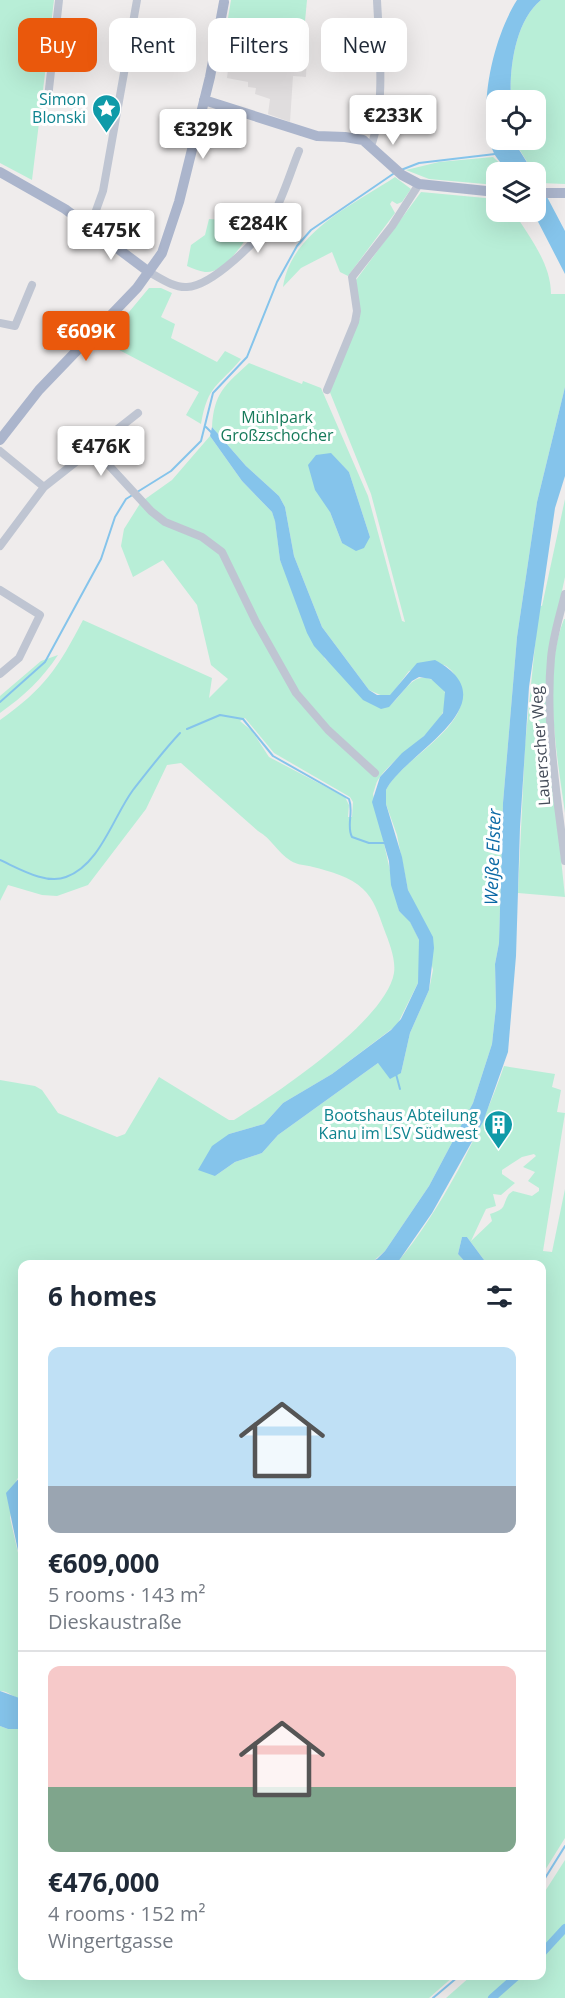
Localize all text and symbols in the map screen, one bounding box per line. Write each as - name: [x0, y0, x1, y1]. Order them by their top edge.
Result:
- chip: Buy: [18, 18, 97, 72]
- chip: Rent: [109, 18, 196, 72]
- chip: Filters: [208, 18, 309, 72]
- chip: New: [321, 18, 407, 72]
- place label: Simon Blonski: [32, 88, 86, 128]
- map controls: [486, 90, 546, 222]
- button: locate: [486, 90, 546, 150]
- place icon: Simon Blonski: [91, 92, 123, 134]
- pin: €233K: [351, 95, 435, 146]
- text: €233K: [363, 101, 423, 128]
- pin: €329K: [161, 109, 245, 160]
- text: €329K: [173, 115, 233, 142]
- button: layers: [486, 162, 546, 222]
- pin: €284K: [216, 203, 300, 254]
- text: €284K: [228, 209, 288, 236]
- pin: €475K: [69, 210, 153, 261]
- text: €475K: [81, 216, 141, 243]
- pin: €609K: [44, 311, 128, 362]
- text: €609K: [56, 317, 116, 344]
- park label: Mühlpark Großzschocher: [221, 406, 334, 446]
- pin: €476K: [59, 426, 143, 477]
- text: €476K: [71, 432, 131, 459]
- street label: Lauerscher Weg: [525, 685, 555, 807]
- water label: Weiße Elster: [478, 807, 506, 906]
- place label: Bootshaus Abteilung Kanu im LSV Südwest: [319, 1104, 478, 1144]
- building icon: Bootshaus Abteilung Kanu im LSV Südwest: [483, 1108, 515, 1150]
- text: 6 homes: [48, 1278, 157, 1314]
- icon: filters: [483, 1280, 516, 1313]
- icon: home: [228, 1386, 336, 1494]
- text: €609,000: [48, 1545, 159, 1581]
- text: 5 rooms · 143 m²: [48, 1581, 206, 1608]
- text: Dieskaustraße: [48, 1608, 182, 1635]
- icon: home: [228, 1705, 336, 1813]
- text: €476,000: [48, 1864, 159, 1900]
- text: 4 rooms · 152 m²: [48, 1900, 206, 1927]
- text: Wingertgasse: [48, 1927, 173, 1954]

